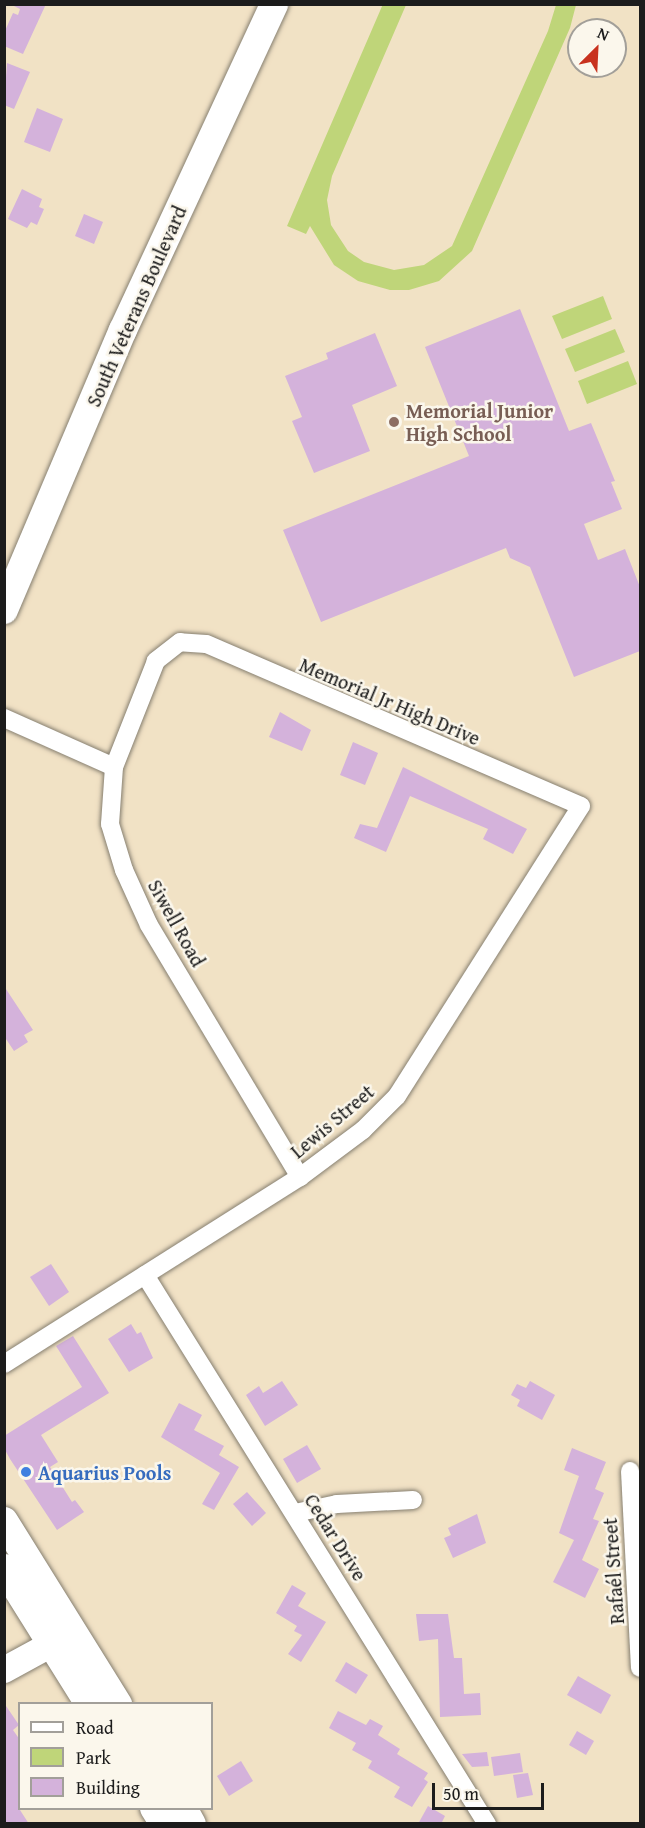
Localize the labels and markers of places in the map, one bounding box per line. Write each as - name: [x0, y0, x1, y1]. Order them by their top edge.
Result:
- place label: Memorial Junior High School: [406, 398, 553, 445]
- marker: Memorial Junior High School: [387, 415, 401, 429]
- place label: Aquarius Pools: [38, 1460, 171, 1484]
- marker: Aquarius Pools: [19, 1465, 33, 1479]

